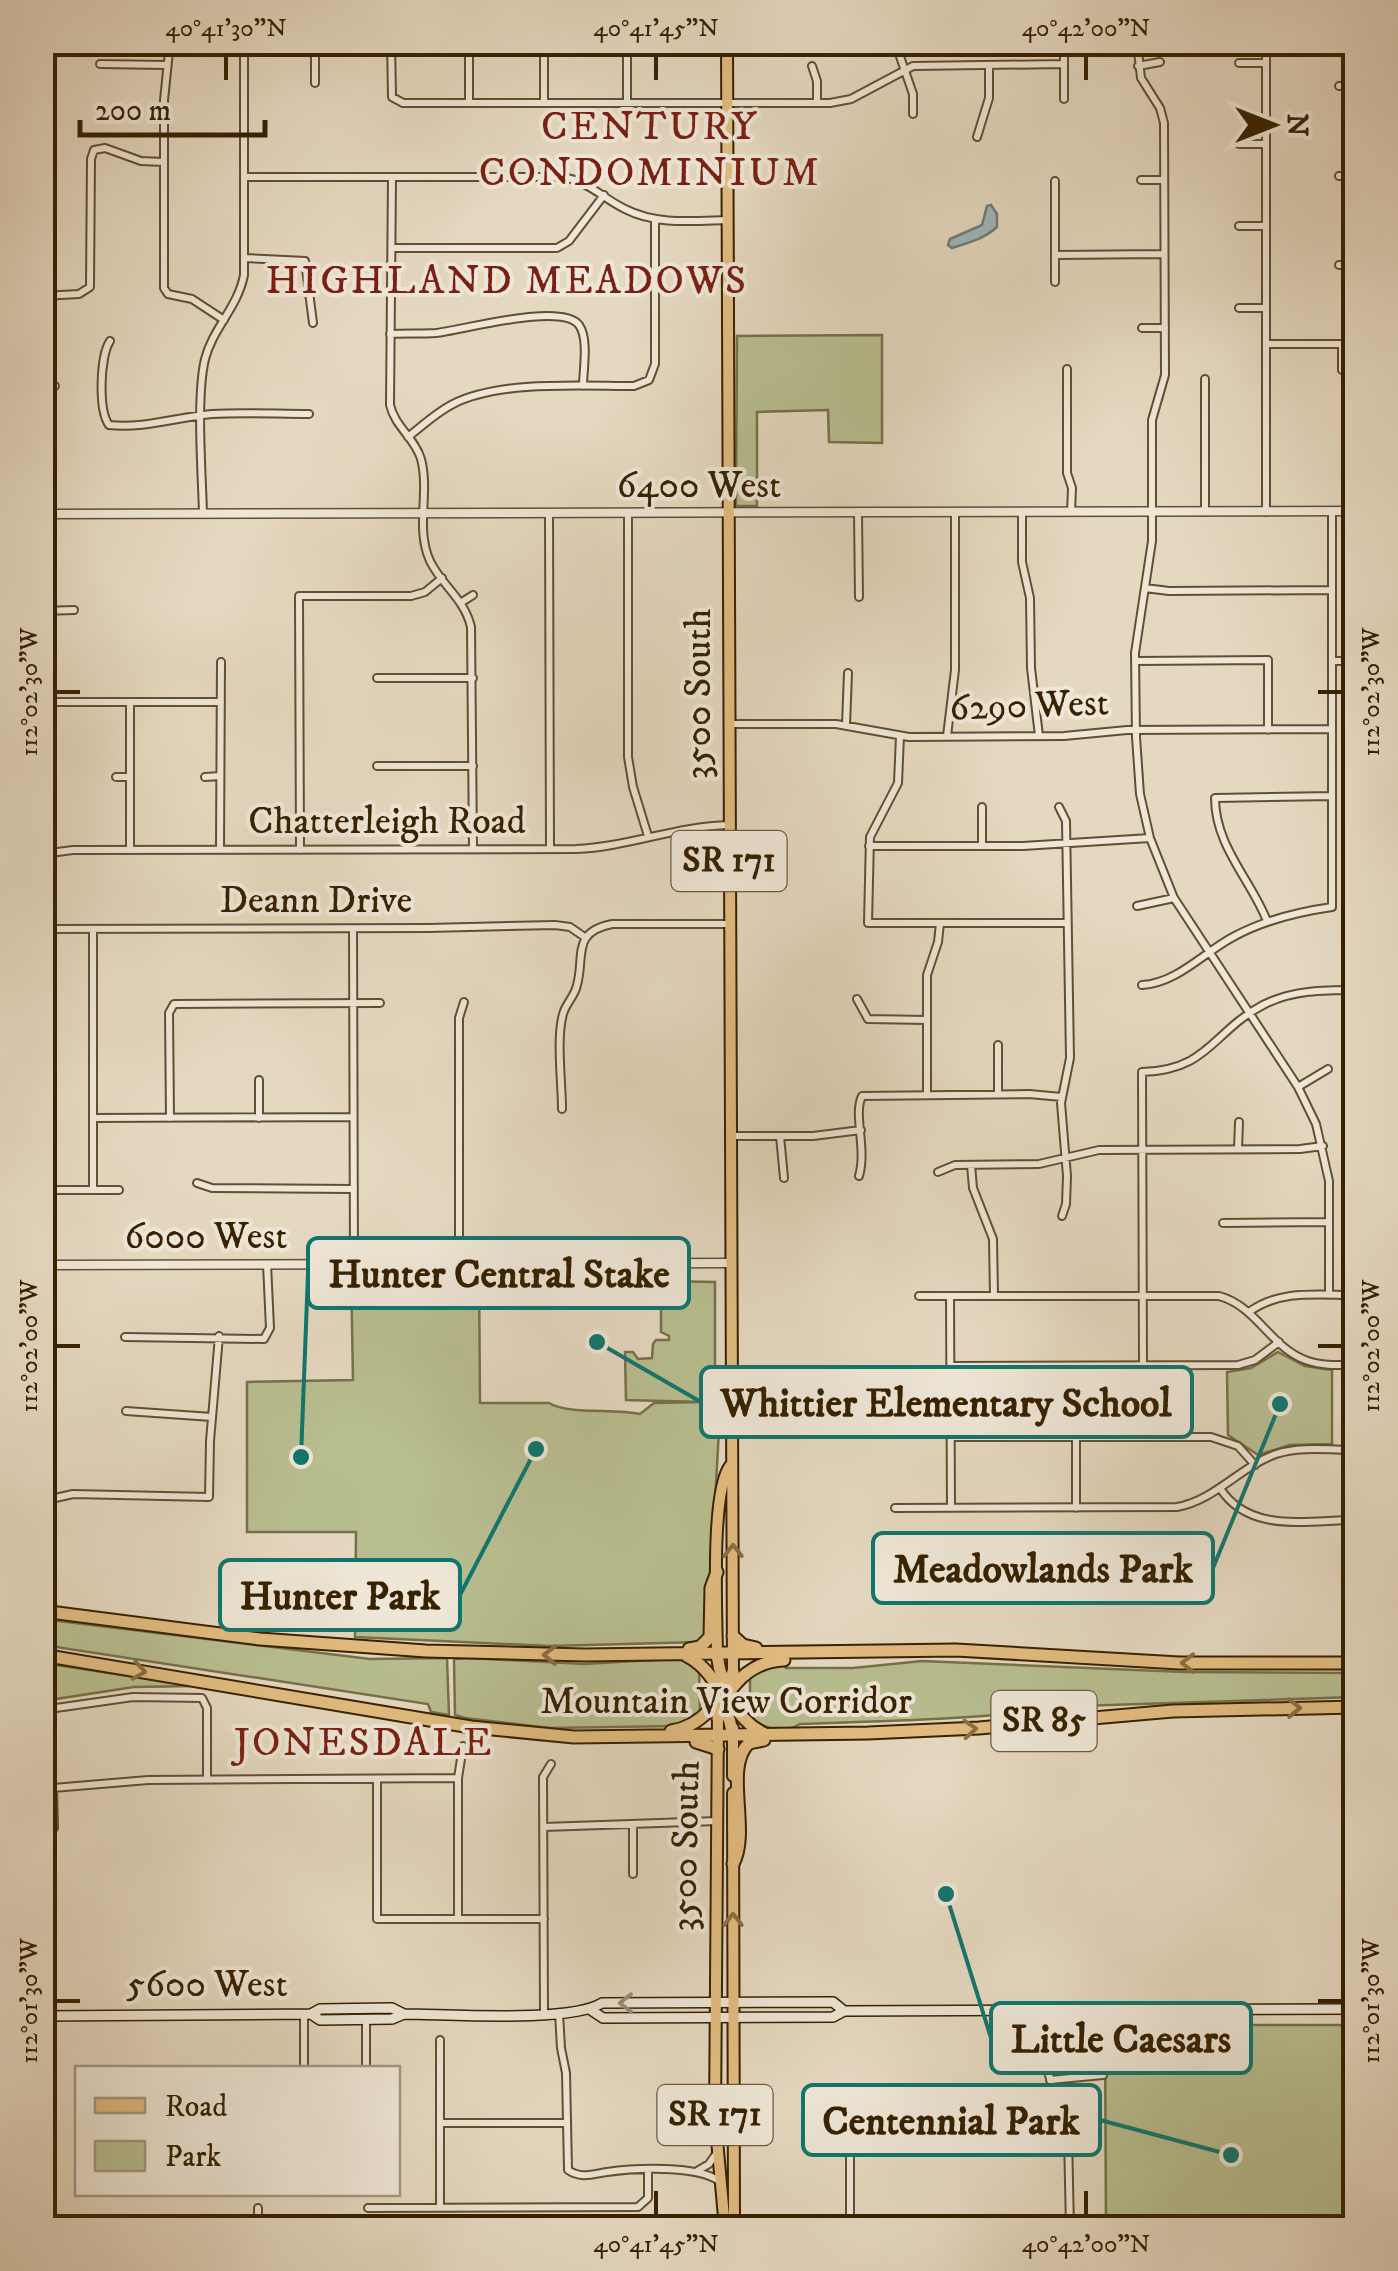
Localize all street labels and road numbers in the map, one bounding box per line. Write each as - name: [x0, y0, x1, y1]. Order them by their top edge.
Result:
- street label: 6400 West: [617, 462, 781, 510]
- street label: 3500 South: [675, 608, 723, 779]
- street label: 6290 West: [948, 679, 1110, 733]
- street label: Chatterleigh Road: [248, 798, 526, 846]
- road number: SR 171: [672, 831, 786, 891]
- street label: Deann Drive: [220, 877, 412, 925]
- street label: 6000 West: [125, 1213, 287, 1261]
- street label: Mountain View Corridor: [540, 1678, 912, 1726]
- road number: SR 85: [992, 1691, 1096, 1751]
- street label: 3500 South: [661, 1760, 711, 1932]
- street label: 5600 West: [126, 1961, 288, 2009]
- road number: SR 171: [658, 2085, 772, 2145]

